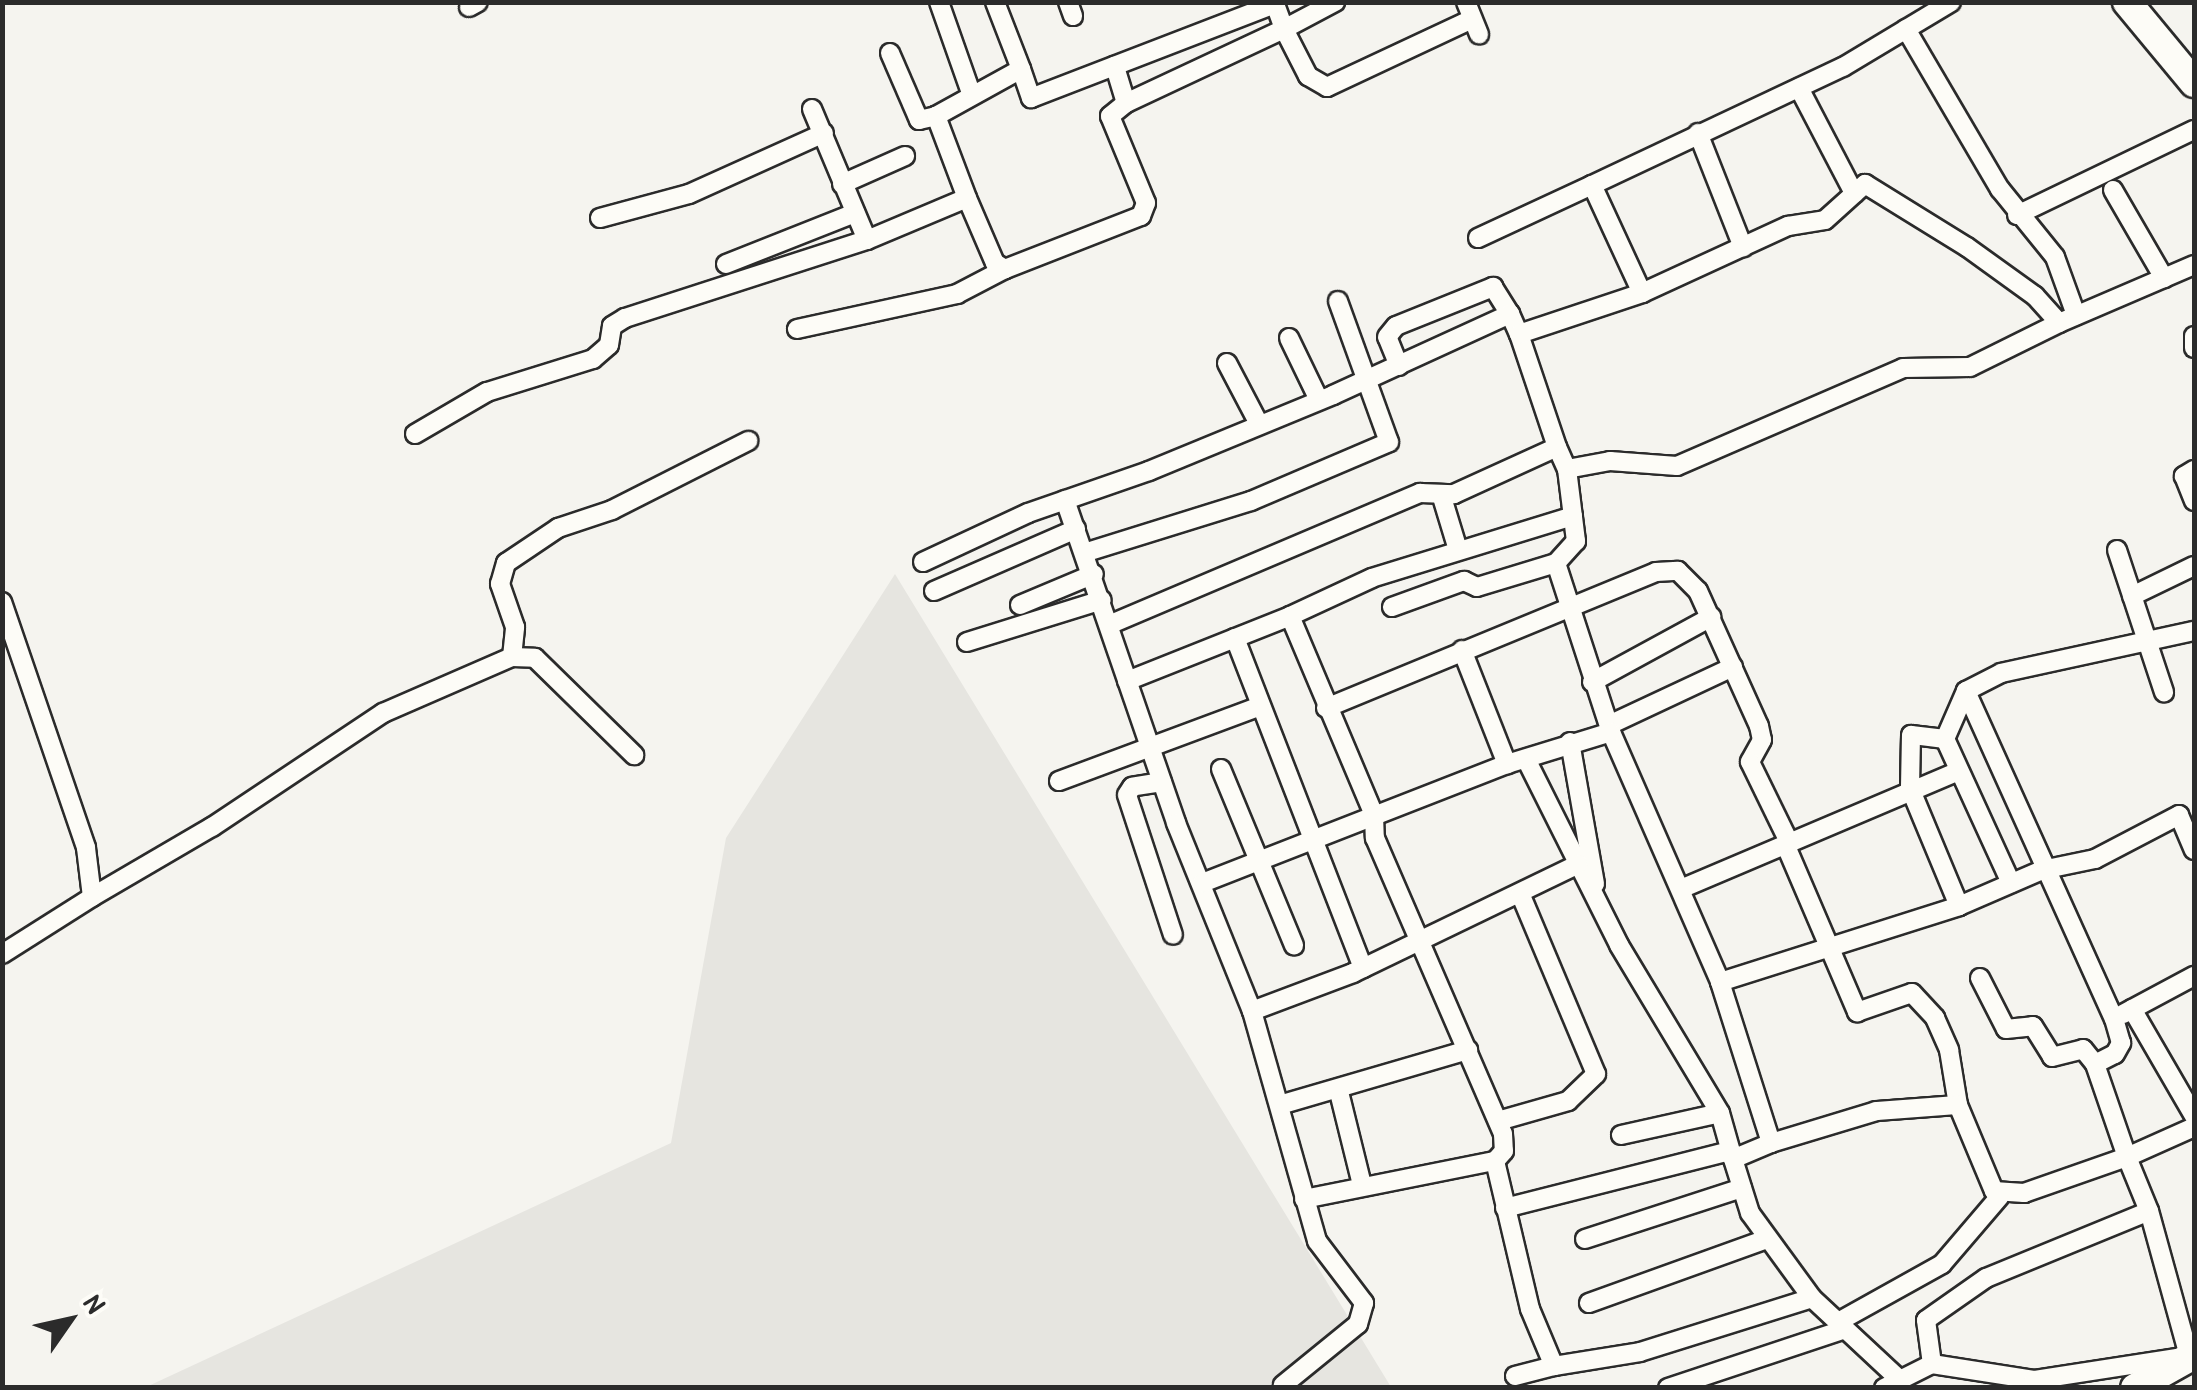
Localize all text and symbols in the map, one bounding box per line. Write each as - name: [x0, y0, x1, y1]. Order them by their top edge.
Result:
- north arrow: [20, 1270, 120, 1370]
- text: N: [75, 1286, 115, 1320]

